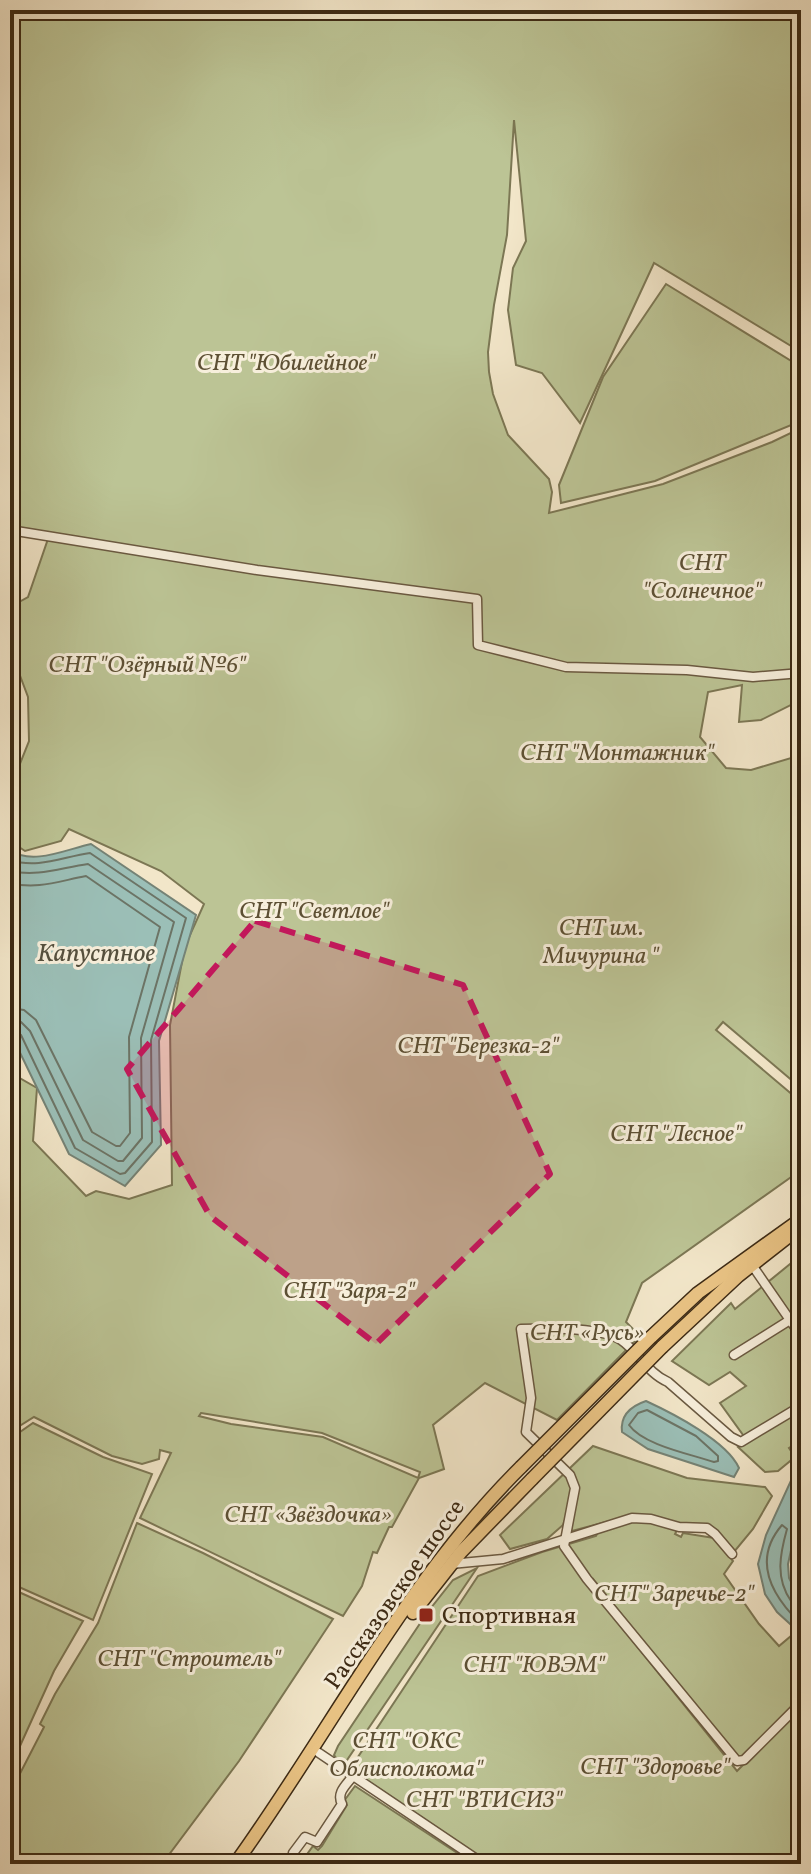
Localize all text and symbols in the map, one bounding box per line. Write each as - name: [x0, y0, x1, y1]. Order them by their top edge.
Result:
- park label: СНТ "Юбилейное": [197, 347, 376, 381]
- park label: СНТ "Солнечное": [642, 547, 763, 609]
- park label: СНТ "Озёрный №6": [48, 649, 247, 683]
- park label: СНТ "Монтажник": [520, 737, 715, 771]
- park label: СНТ "Светлое": [239, 895, 390, 929]
- park label: СНТ им. Мичурина ": [542, 912, 660, 974]
- water label: Капустное: [37, 936, 155, 972]
- park label: СНТ "Березка-2": [397, 1030, 560, 1064]
- park label: СНТ "Лесное": [610, 1118, 743, 1152]
- park label: СНТ "Заря-2": [283, 1275, 416, 1309]
- park label: СНТ «Русь»: [530, 1317, 644, 1351]
- street label: Рассказовское шоссе: [317, 1493, 474, 1697]
- park label: СНТ «Звёздочка»: [224, 1499, 392, 1533]
- park label: СНТ" Заречье-2": [594, 1578, 755, 1612]
- place label: Спортивная: [442, 1600, 576, 1634]
- marker: Спортивная: [417, 1606, 435, 1624]
- park label: СНТ "Строитель": [97, 1643, 282, 1677]
- park label: СНТ "ЮВЭМ": [463, 1649, 606, 1683]
- park label: СНТ "ОКС Облисполкома": [329, 1725, 484, 1787]
- park label: СНТ "Здоровье": [580, 1751, 731, 1785]
- park label: СНТ "ВТИСИЗ": [406, 1784, 563, 1818]

